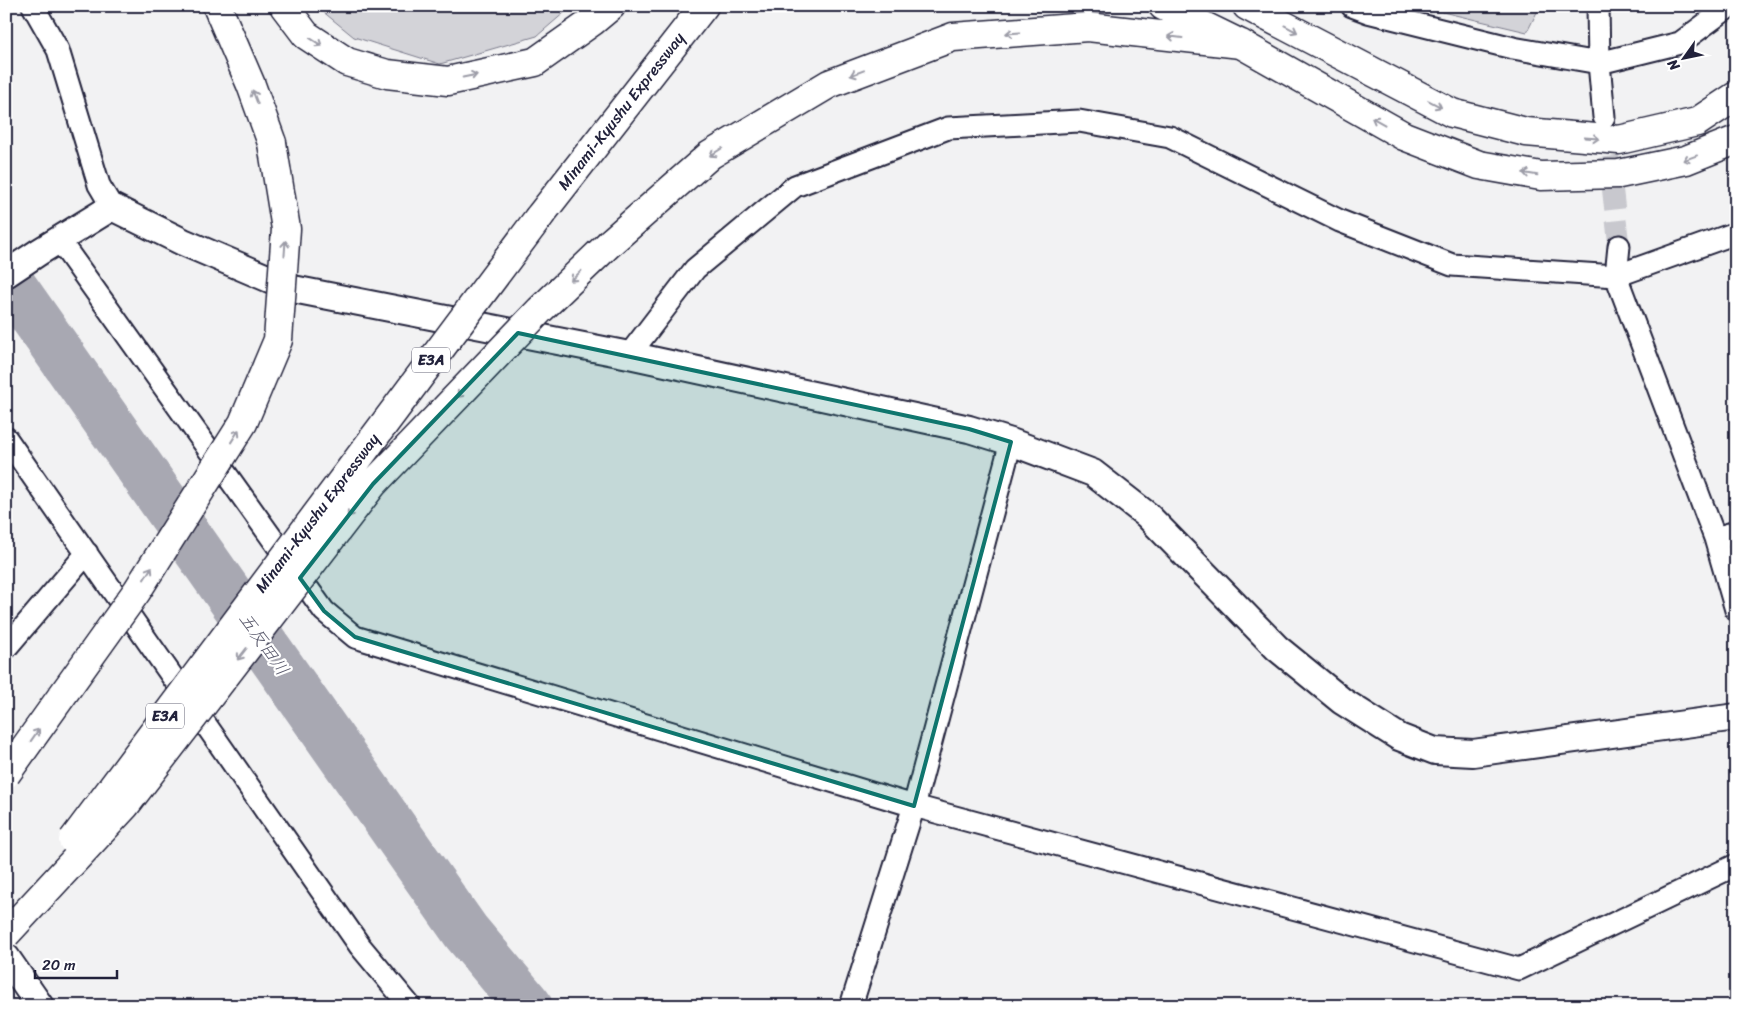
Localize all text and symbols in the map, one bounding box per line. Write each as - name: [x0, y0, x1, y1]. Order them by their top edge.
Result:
- one-way arrow: [1283, 24, 1298, 34]
- street label: Minami-Kyushu Expressway: [550, 25, 693, 196]
- one-way arrow: [1006, 28, 1022, 37]
- one-way arrow: [1167, 32, 1183, 42]
- north arrow: [1660, 32, 1710, 82]
- one-way arrow: [309, 37, 323, 47]
- text: N: [1660, 54, 1687, 77]
- one-way arrow: [850, 69, 866, 78]
- one-way arrow: [462, 71, 478, 80]
- one-way arrow: [250, 90, 259, 105]
- one-way arrow: [1427, 99, 1442, 109]
- one-way arrow: [1370, 116, 1385, 126]
- one-way arrow: [1584, 133, 1600, 142]
- one-way arrow: [709, 147, 723, 157]
- one-way arrow: [1683, 154, 1699, 163]
- one-way arrow: [1522, 168, 1538, 178]
- one-way arrow: [280, 240, 290, 256]
- one-way arrow: [570, 270, 582, 282]
- road number: E3A: [412, 348, 450, 372]
- one-way arrow: [456, 385, 468, 398]
- street label: Minami-Kyushu Expressway: [247, 426, 388, 599]
- one-way arrow: [230, 429, 240, 443]
- one-way arrow: [347, 504, 357, 518]
- one-way arrow: [143, 566, 153, 580]
- water label: 五反田川: [230, 605, 298, 683]
- one-way arrow: [237, 647, 248, 660]
- road number: E3A: [146, 704, 184, 728]
- one-way arrow: [29, 729, 40, 742]
- scale bar: [35, 947, 118, 979]
- text: 20 m: [42, 952, 76, 978]

